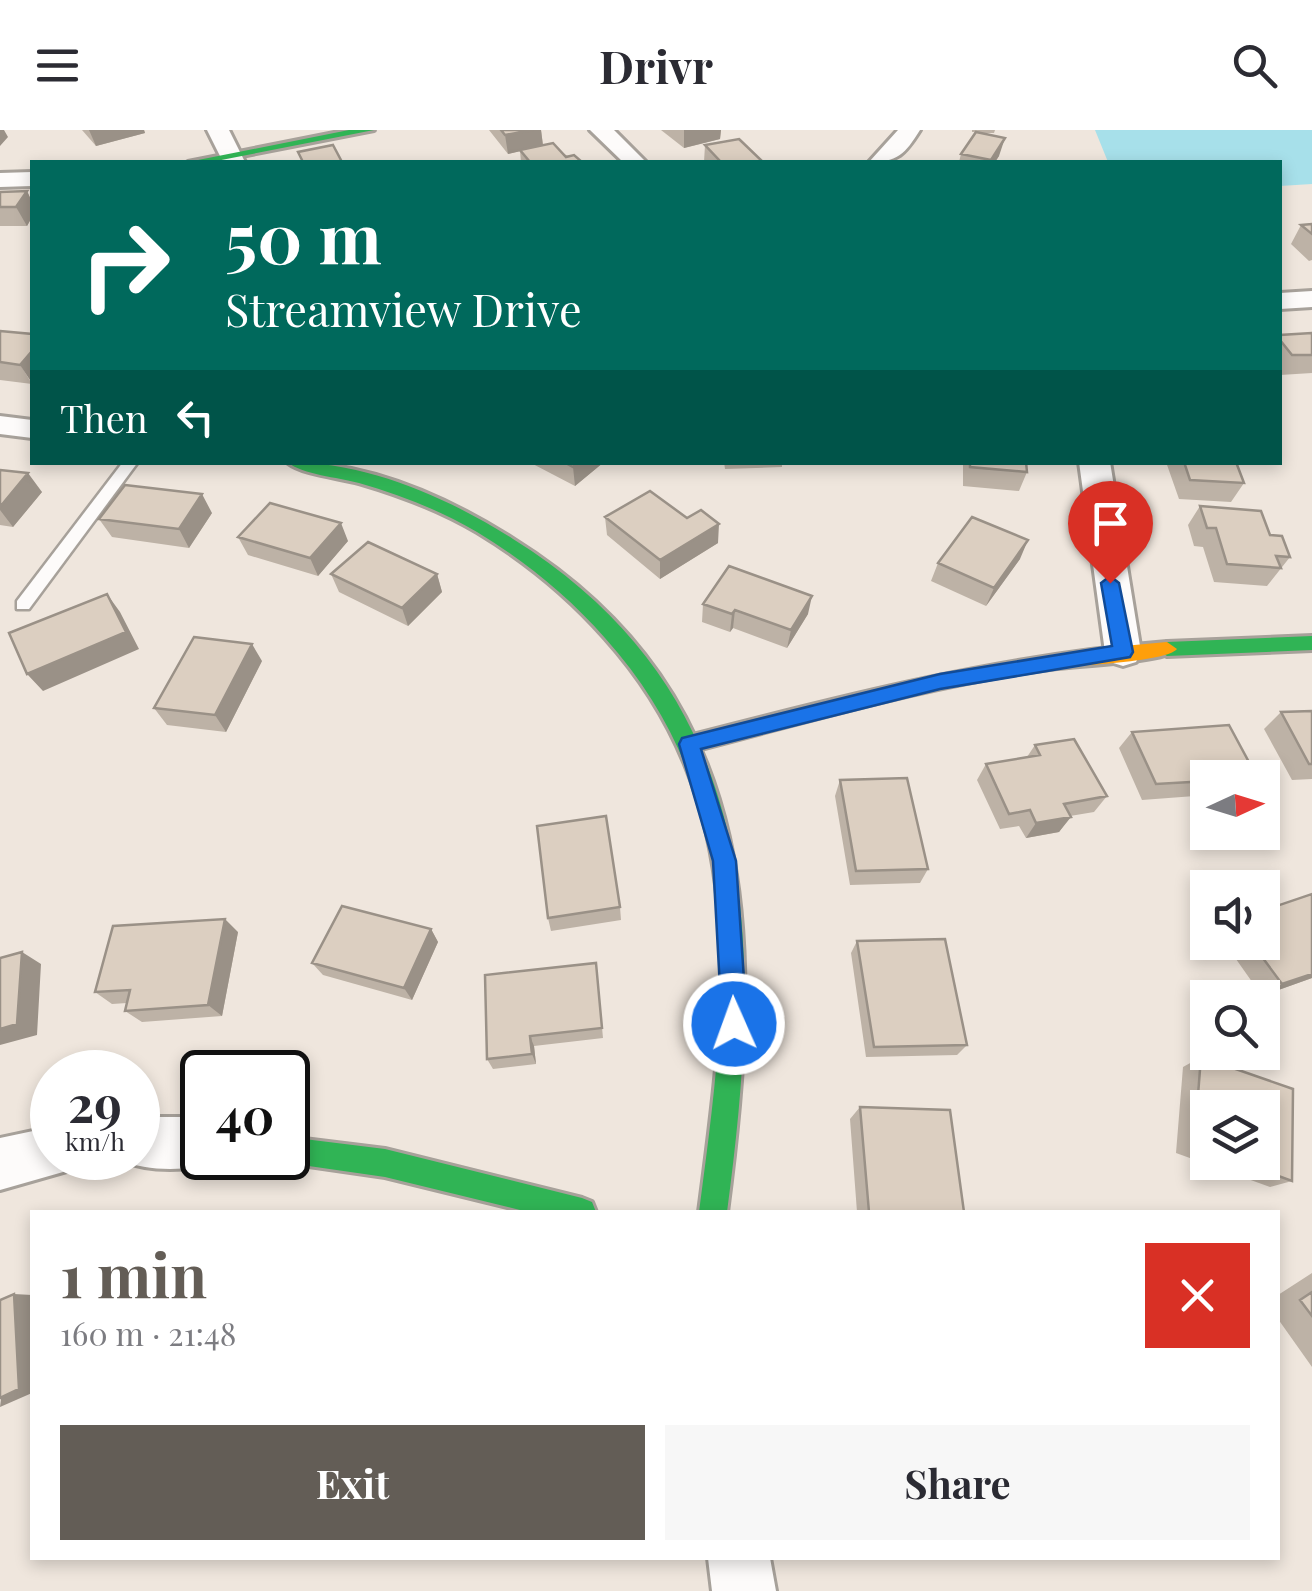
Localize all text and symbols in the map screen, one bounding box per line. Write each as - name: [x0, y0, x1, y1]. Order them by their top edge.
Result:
- text: Drivr: [599, 35, 713, 95]
- icon: menu: [30, 38, 85, 93]
- icon: search: [1227, 38, 1282, 93]
- text: 50 m: [225, 188, 382, 282]
- icon: right: [60, 200, 190, 330]
- text: Streamview Drive: [225, 278, 582, 338]
- icon: left: [168, 390, 223, 445]
- text: Then: [60, 392, 148, 443]
- pin: [1068, 481, 1153, 584]
- icon: arrive: [1083, 496, 1138, 551]
- north arrow: [1190, 760, 1280, 850]
- map controls: [1190, 760, 1280, 1180]
- button: sound: [1190, 870, 1280, 960]
- position arrow: [682, 972, 786, 1076]
- button: search: [1190, 980, 1280, 1070]
- speed limit sign: 40: [180, 1050, 310, 1180]
- text: 29: [68, 1069, 122, 1136]
- button: layers: [1190, 1090, 1280, 1180]
- text: km/h: [65, 1124, 125, 1157]
- text: 1 min: [60, 1233, 207, 1313]
- button: close: [1145, 1243, 1250, 1348]
- text: 160 m · 21:48: [60, 1311, 236, 1354]
- button: Exit: [60, 1425, 645, 1540]
- button: Share: [665, 1425, 1250, 1540]

